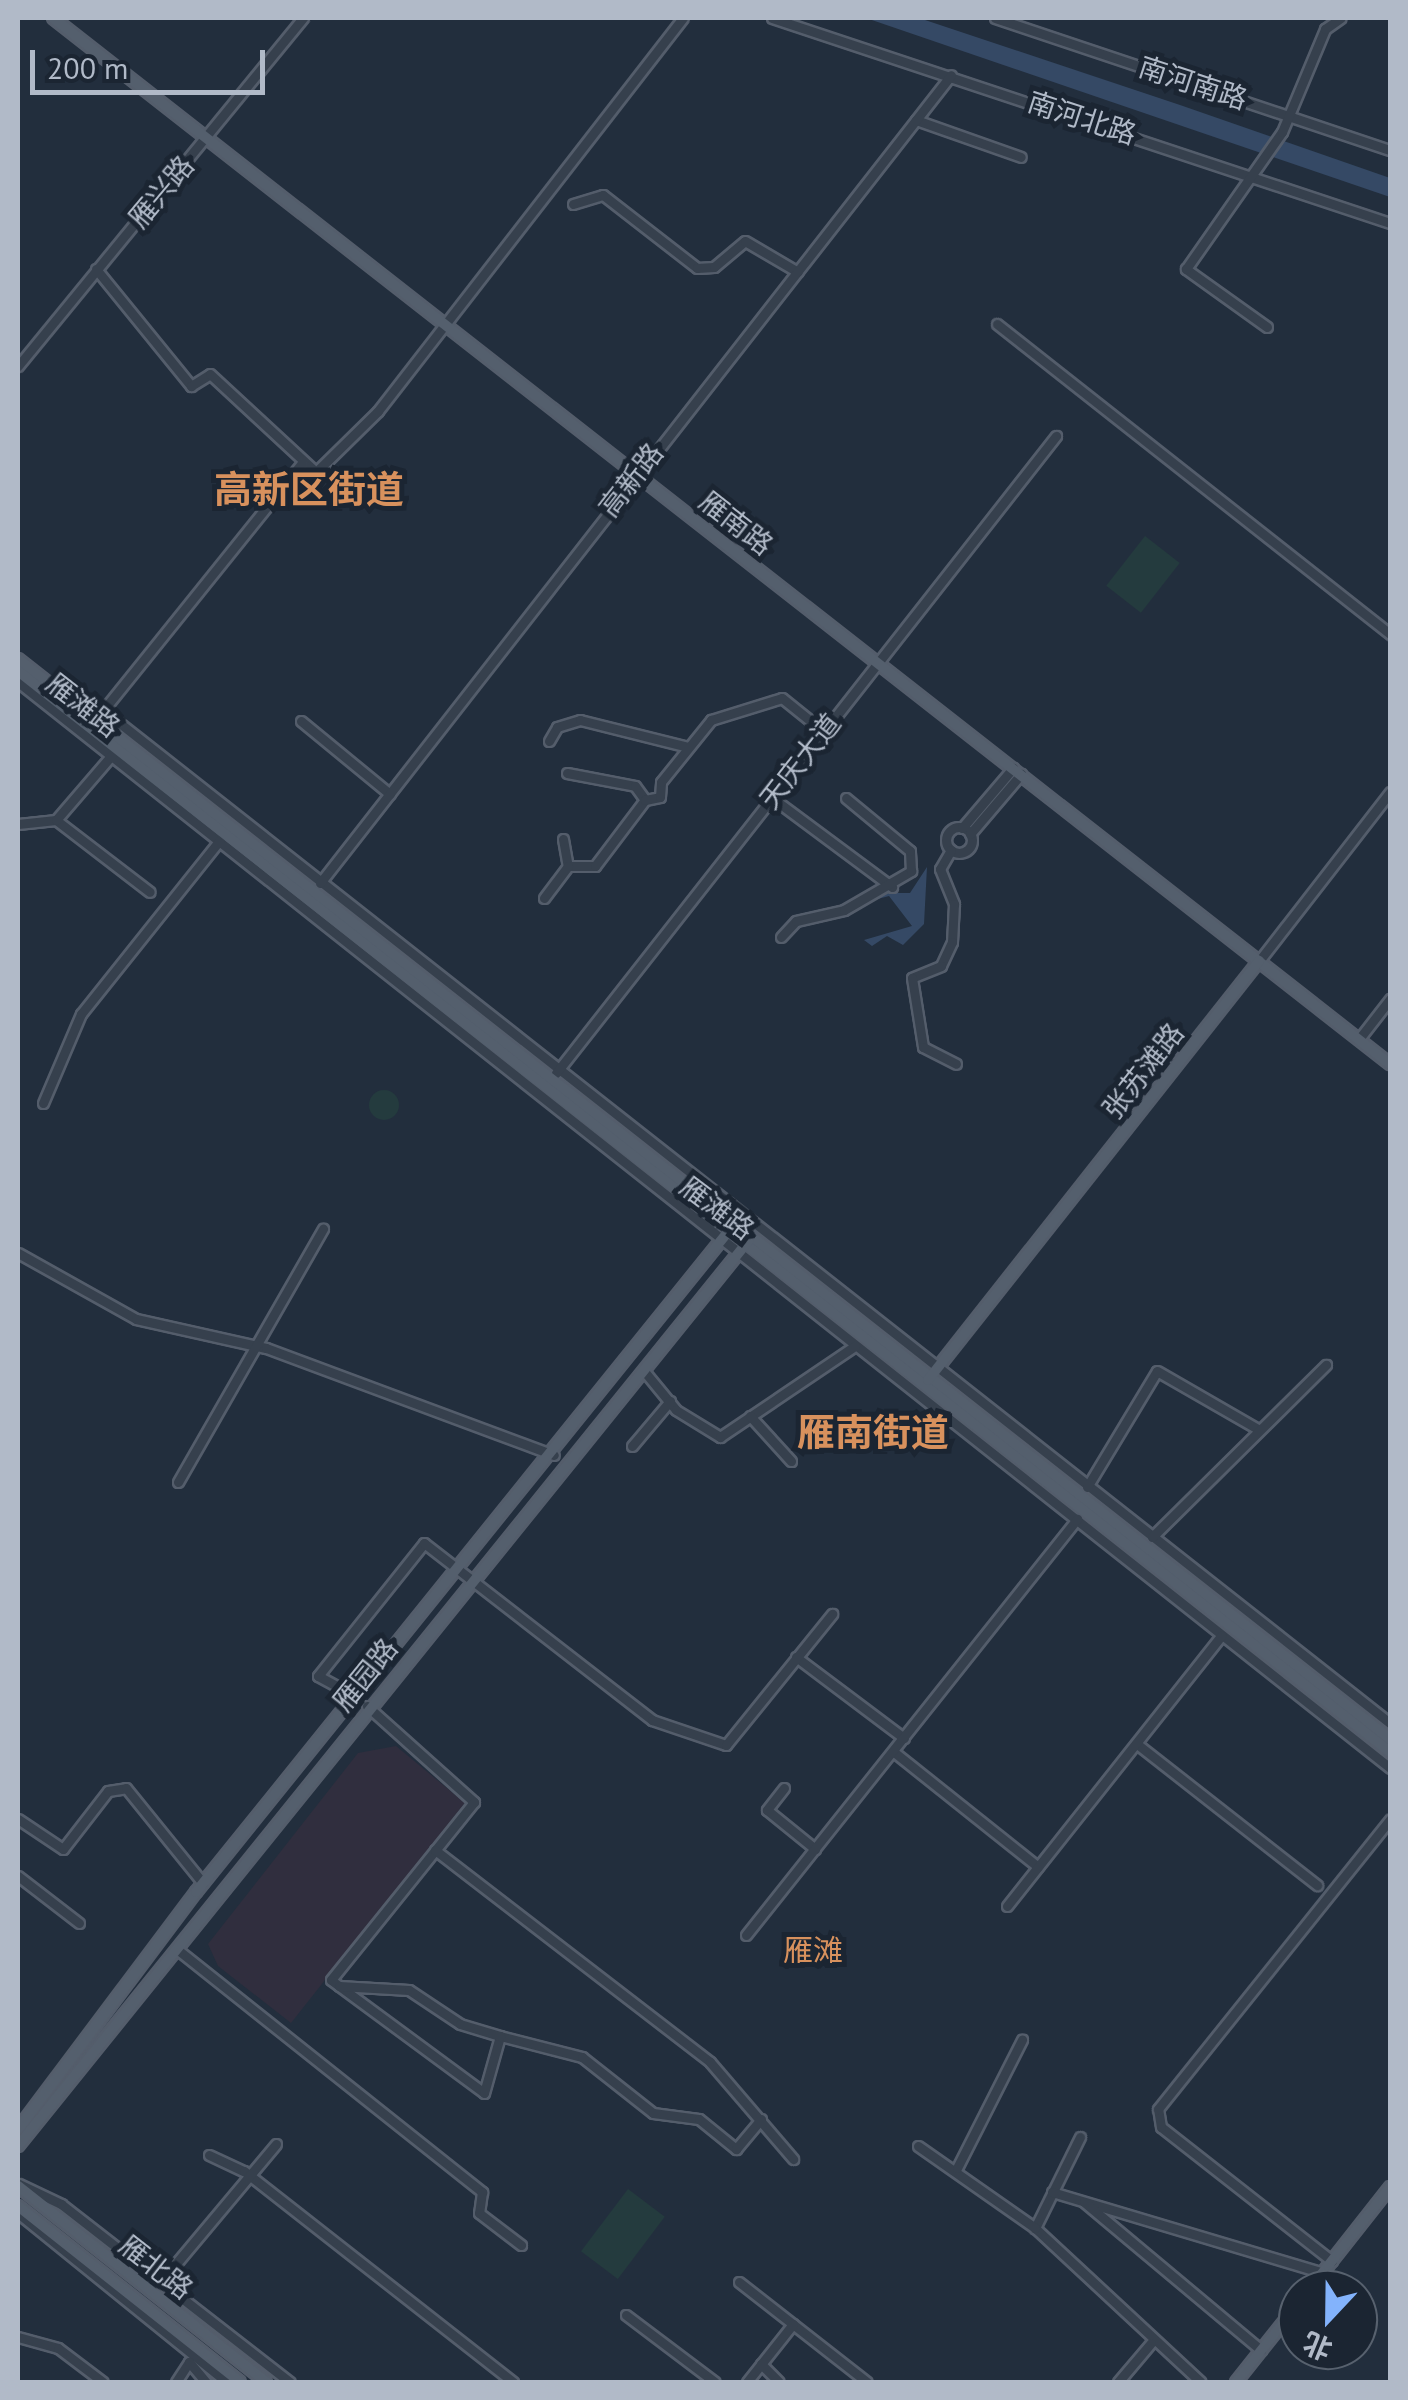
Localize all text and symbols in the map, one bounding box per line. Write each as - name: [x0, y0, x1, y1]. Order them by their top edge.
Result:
- scale bar: [35, 30, 270, 92]
- text: 200 m: [47, 48, 128, 87]
- street label: 南河南路: [1135, 50, 1251, 116]
- street label: 南河北路: [1024, 85, 1140, 151]
- street label: 雁兴路: [121, 149, 201, 235]
- street label: 高新路: [592, 437, 670, 523]
- district label: 高新区街道: [214, 466, 404, 512]
- street label: 雁南路: [693, 484, 779, 562]
- street label: 雁滩路: [40, 666, 126, 744]
- street label: 天庆大道: [752, 707, 848, 815]
- street label: 张苏滩路: [1095, 1017, 1191, 1125]
- street label: 雁滩路: [673, 1169, 761, 1247]
- district label: 雁南街道: [797, 1409, 949, 1455]
- street label: 雁园路: [326, 1632, 404, 1718]
- district label: 雁滩: [783, 1932, 843, 1968]
- street label: 雁北路: [113, 2228, 199, 2306]
- north arrow: [1278, 2270, 1378, 2370]
- text: 北: [1297, 2324, 1337, 2369]

